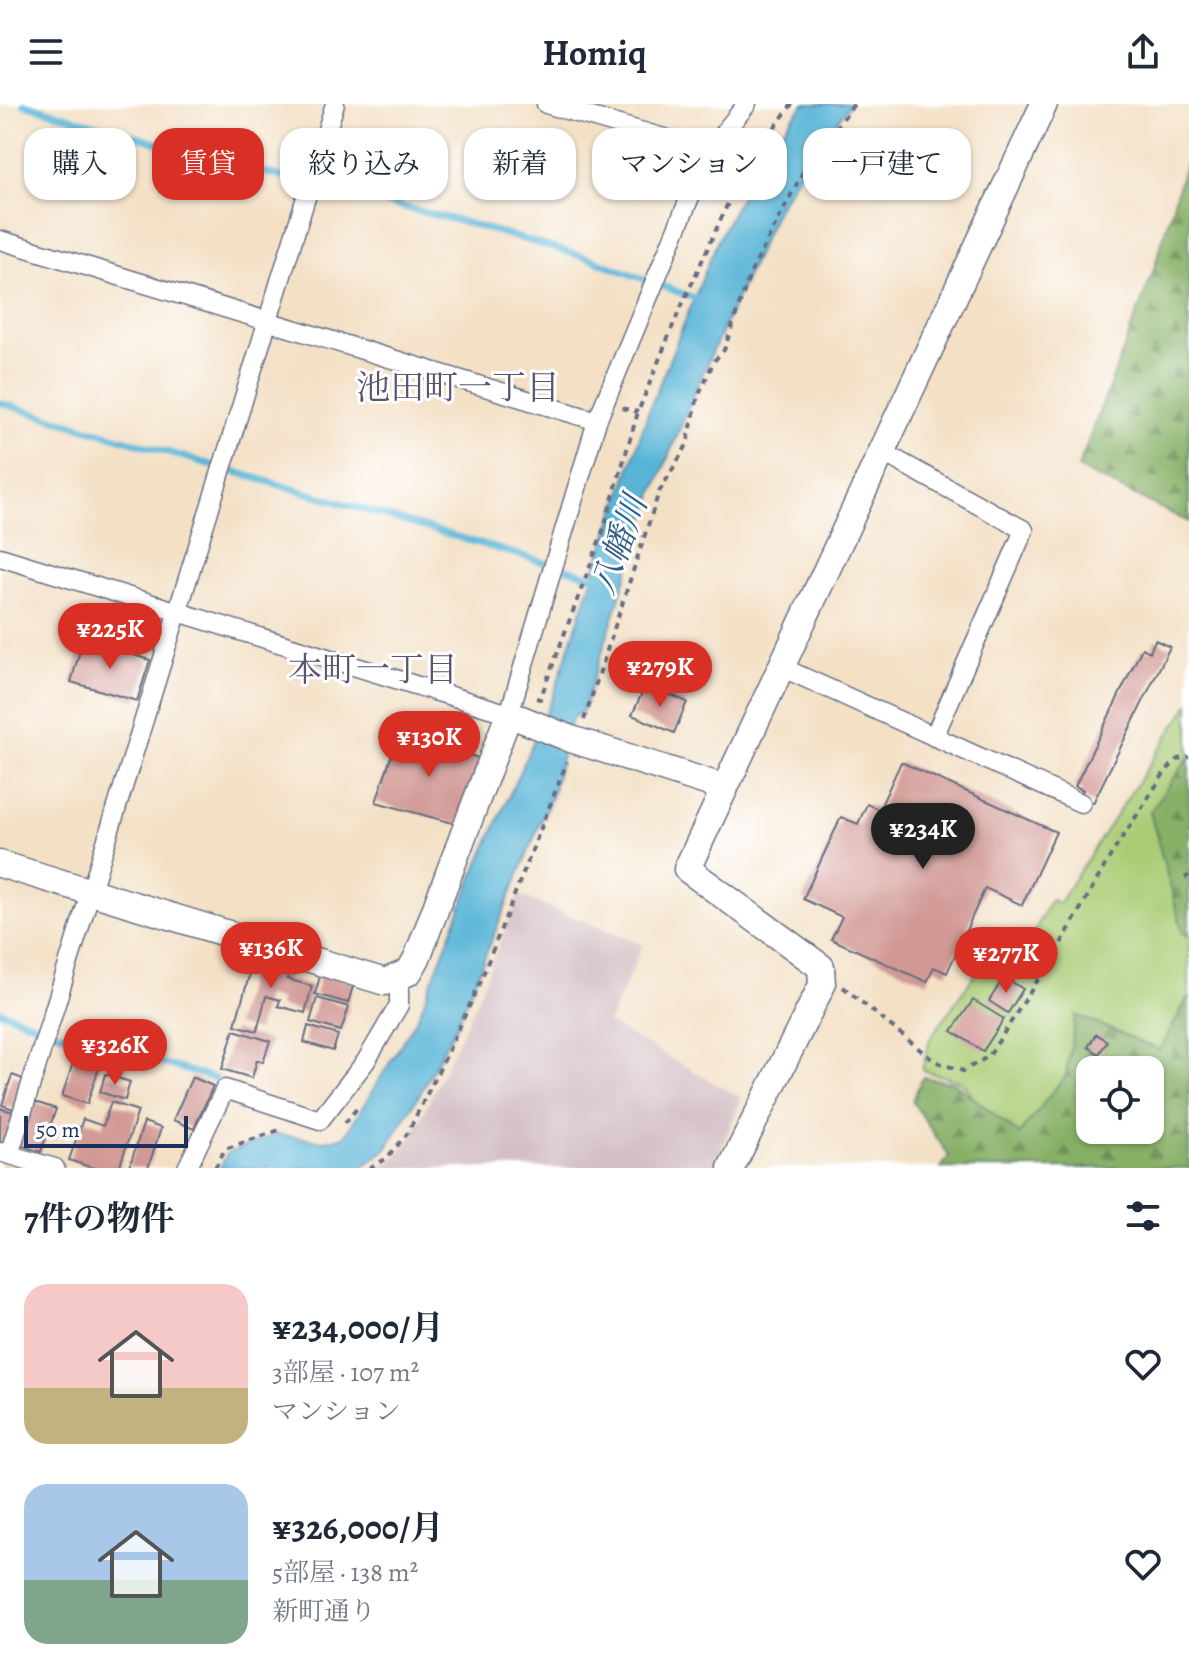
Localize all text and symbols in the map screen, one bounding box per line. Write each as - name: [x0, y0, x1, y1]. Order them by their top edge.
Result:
- text: Homiq: [542, 28, 647, 77]
- icon: menu: [24, 30, 68, 74]
- icon: share: [1121, 30, 1165, 74]
- chip: 購入: [24, 128, 136, 200]
- chip: 賃貸: [152, 128, 264, 200]
- chip: 絞り込み: [280, 128, 448, 200]
- chip: 新着: [464, 128, 576, 200]
- chip: マンション: [592, 128, 787, 200]
- chip: 一戸建て: [803, 128, 971, 200]
- district label: 池田町一丁目: [356, 364, 560, 411]
- water label: 八幡川: [579, 485, 660, 601]
- pin: ¥225K: [54, 603, 166, 671]
- text: ¥225K: [76, 611, 144, 646]
- pin: ¥279K: [604, 641, 716, 709]
- district label: 本町一丁目: [288, 646, 458, 693]
- text: ¥279K: [626, 649, 694, 684]
- pin: ¥130K: [373, 711, 485, 779]
- text: ¥130K: [396, 719, 462, 754]
- pin: ¥234K: [867, 803, 979, 871]
- text: ¥234K: [889, 811, 957, 846]
- pin: ¥136K: [215, 922, 327, 990]
- pin: ¥277K: [950, 927, 1062, 995]
- text: ¥136K: [239, 930, 303, 965]
- text: ¥277K: [973, 935, 1039, 970]
- pin: ¥326K: [59, 1019, 171, 1087]
- text: ¥326K: [81, 1027, 149, 1062]
- map controls: [1076, 1056, 1164, 1144]
- button: locate: [1076, 1056, 1164, 1144]
- scale bar: [24, 1112, 188, 1148]
- text: 50 m: [36, 1115, 80, 1145]
- icon: filters: [1121, 1194, 1165, 1238]
- text: 7件の物件: [24, 1195, 175, 1242]
- text: ¥234,000/月: [272, 1304, 444, 1351]
- icon: home: [88, 1316, 184, 1412]
- icon: heart: [1121, 1342, 1165, 1386]
- text: 3部屋 · 107 m²: [272, 1355, 419, 1390]
- text: マンション: [272, 1394, 401, 1429]
- text: ¥326,000/月: [272, 1504, 444, 1551]
- icon: home: [88, 1516, 184, 1612]
- icon: heart: [1121, 1542, 1165, 1586]
- text: 5部屋 · 138 m²: [272, 1555, 418, 1590]
- text: 新町通り: [272, 1594, 376, 1629]

